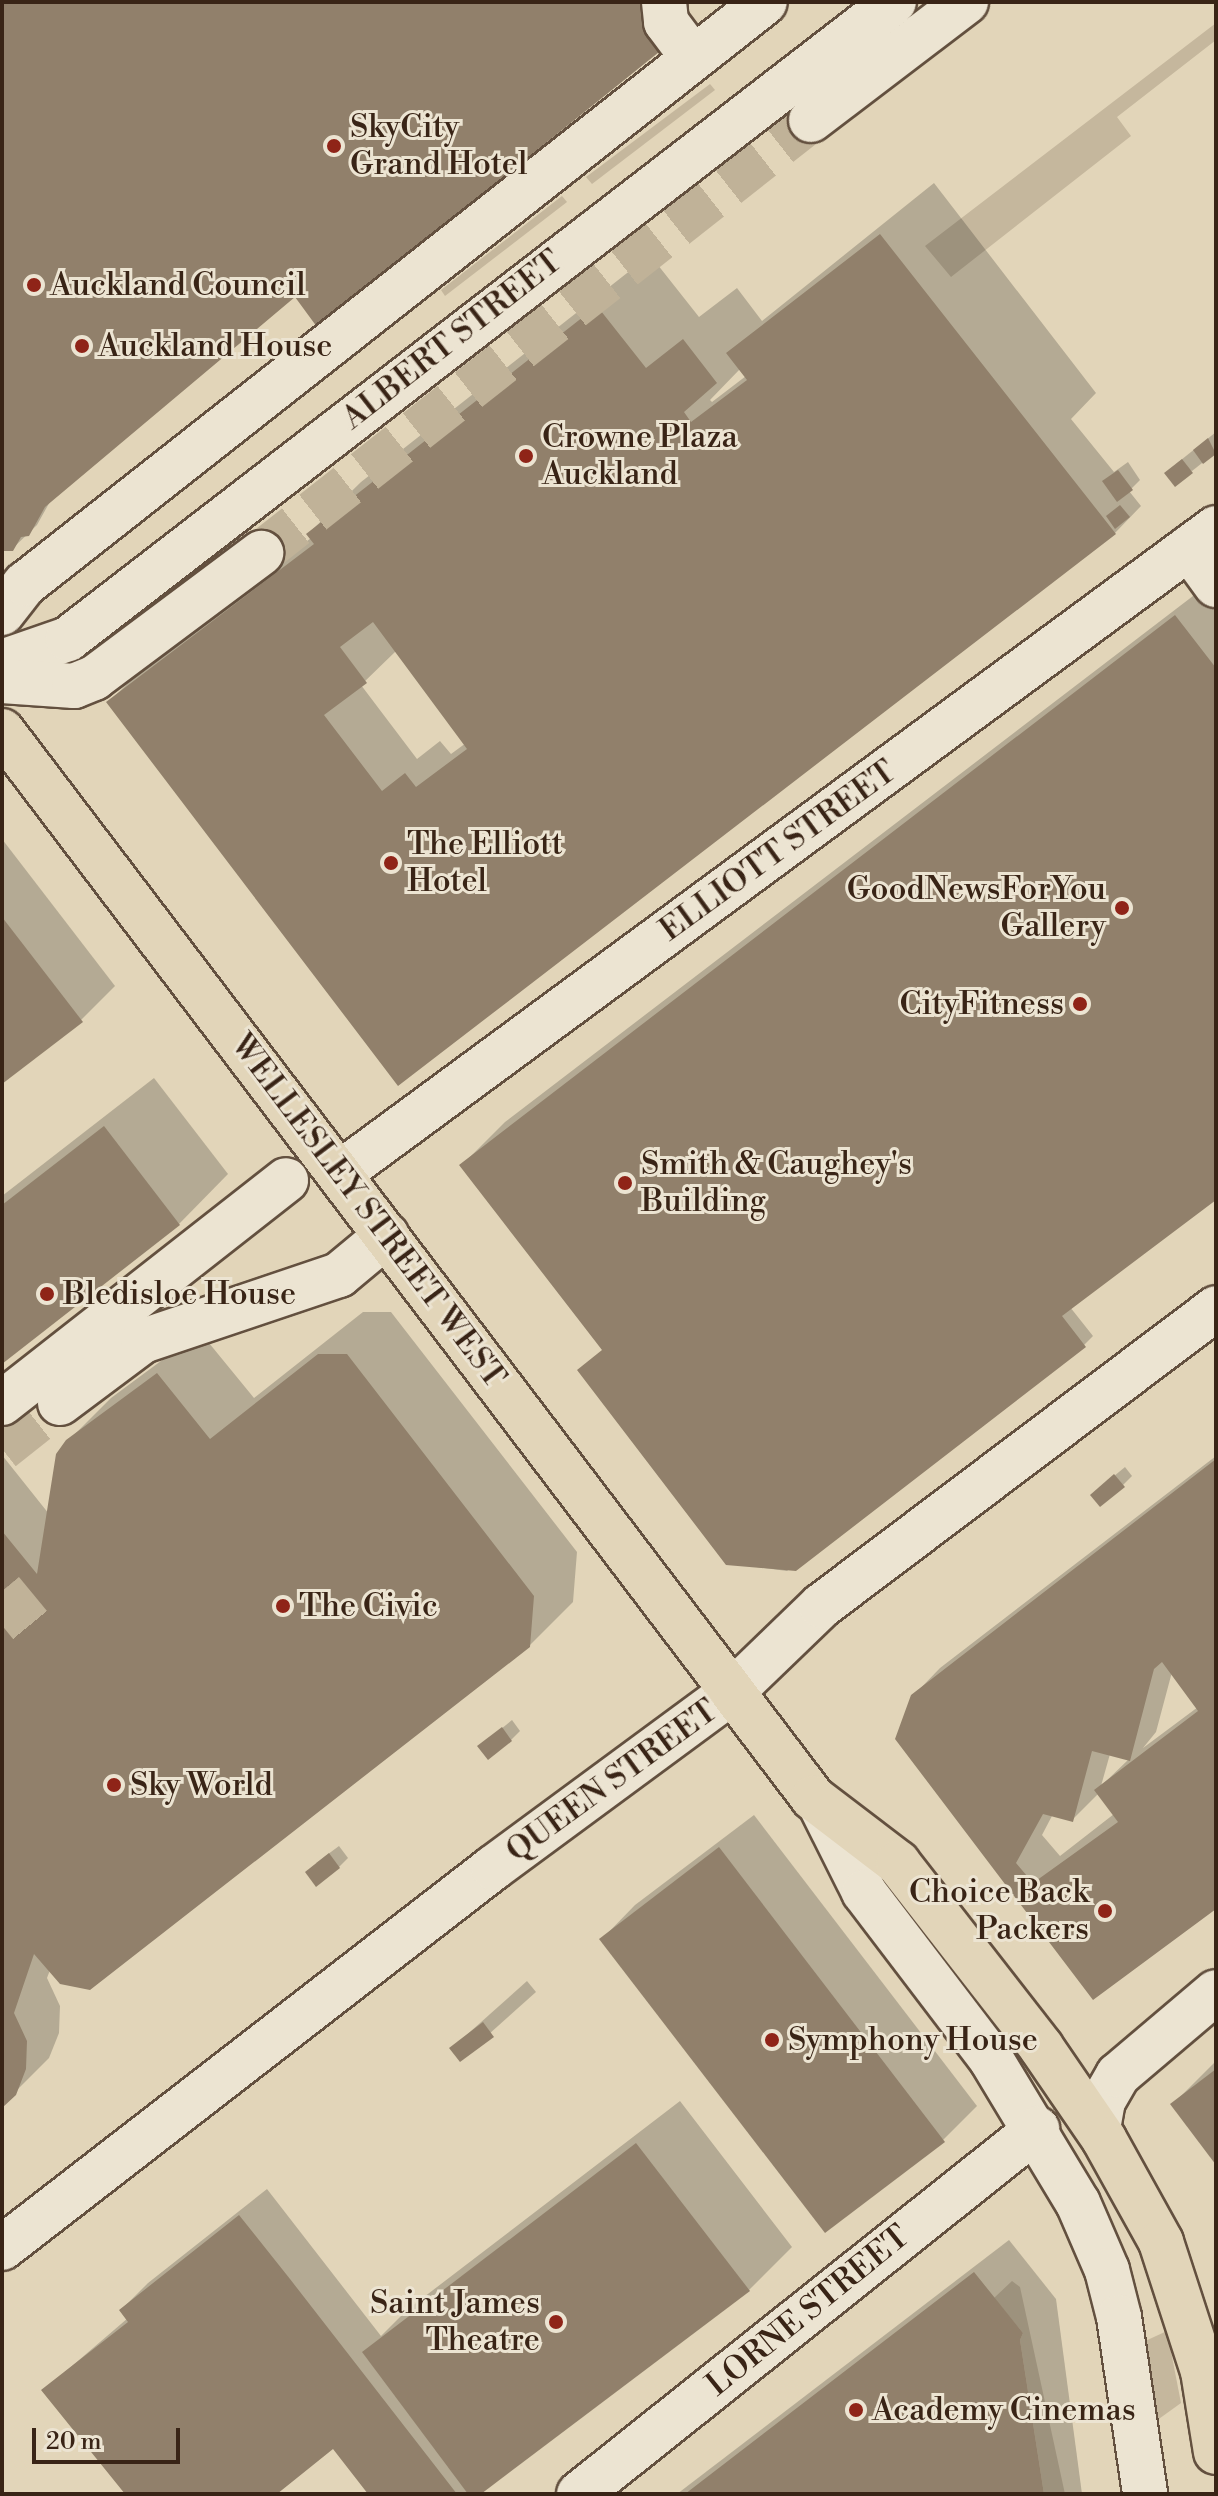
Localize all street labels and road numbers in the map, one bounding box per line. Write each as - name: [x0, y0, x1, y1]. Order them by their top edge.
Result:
- street label: ALBERT STREET: [335, 242, 569, 438]
- street label: ELLIOTT STREET: [652, 752, 904, 950]
- street label: WELLESLEY STREET WEST: [222, 1027, 514, 1395]
- street label: QUEEN STREET: [499, 1692, 725, 1870]
- street label: LORNE STREET: [699, 2218, 917, 2404]

